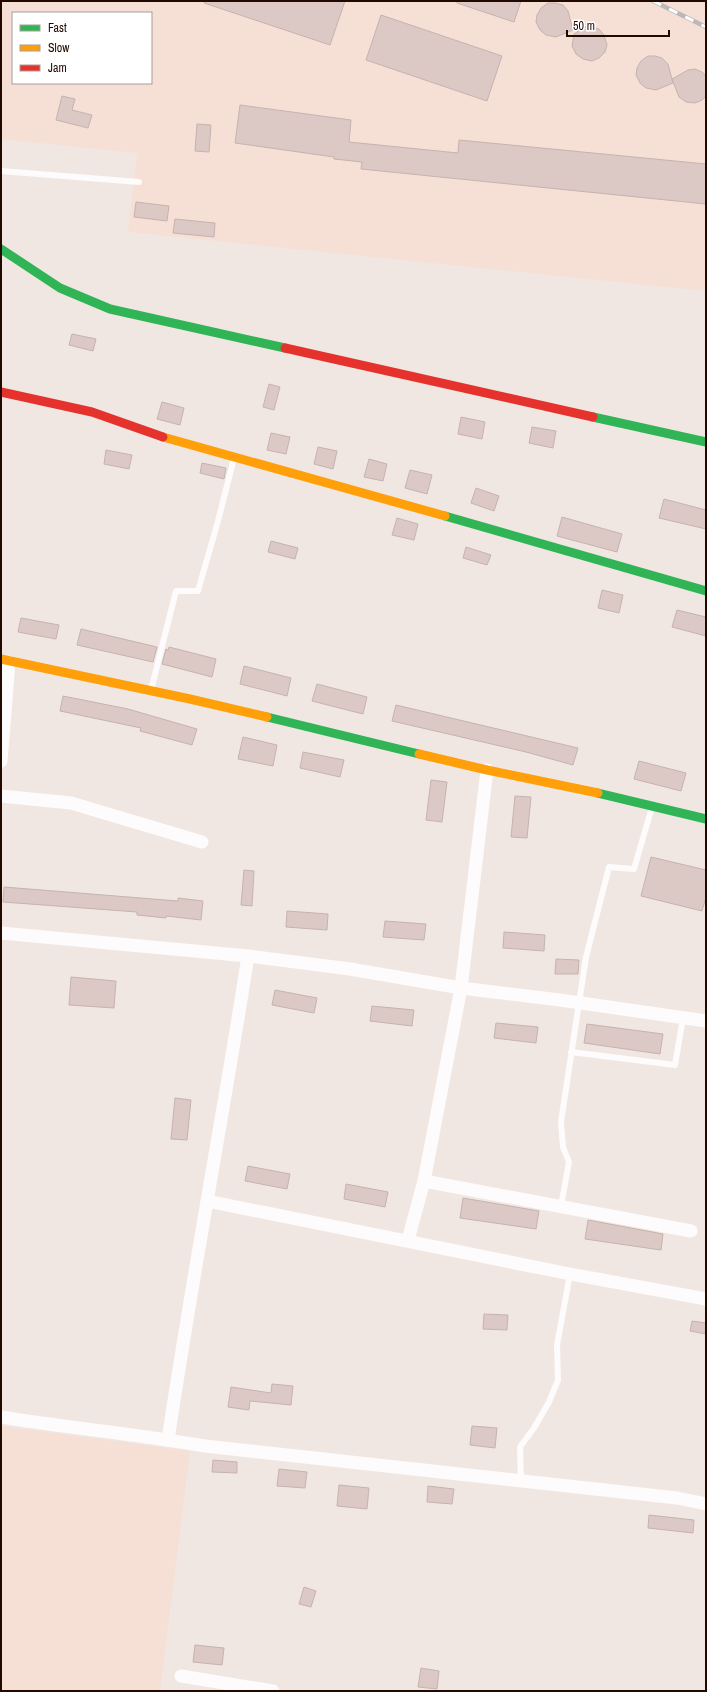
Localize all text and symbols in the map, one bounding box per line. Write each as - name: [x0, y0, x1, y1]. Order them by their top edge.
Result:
- legend: [12, 12, 152, 84]
- scale bar: [567, 12, 669, 38]
- text: 50 m: [573, 18, 595, 34]
- text: Fast: [48, 20, 67, 36]
- text: Slow: [48, 40, 70, 56]
- text: Jam: [48, 60, 67, 76]

